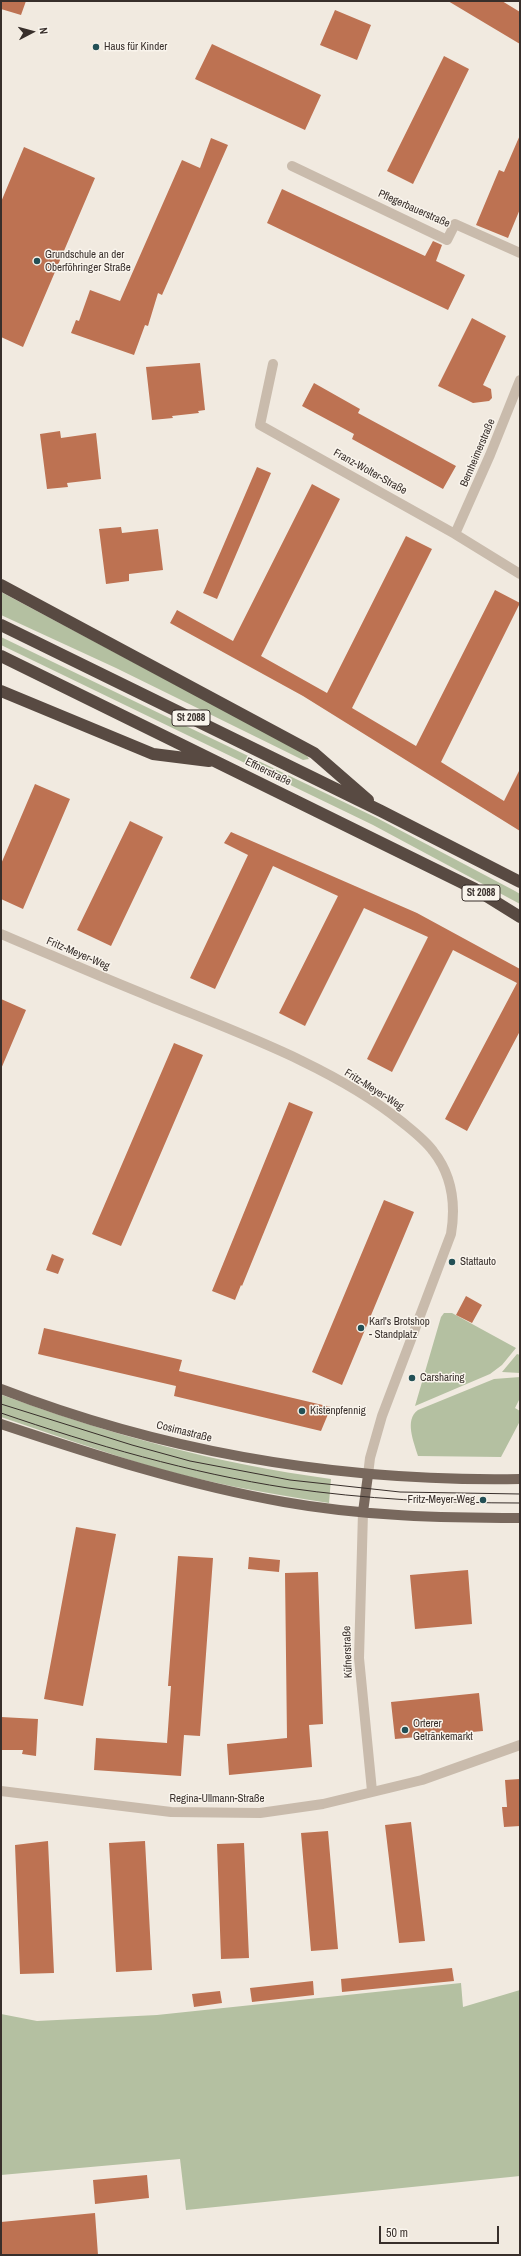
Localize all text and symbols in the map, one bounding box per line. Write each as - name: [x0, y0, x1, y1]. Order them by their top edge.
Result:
- north arrow: [12, 12, 52, 52]
- text: N: [37, 27, 51, 35]
- place label: Haus für Kinder: [104, 40, 167, 54]
- marker: Haus für Kinder: [91, 42, 101, 52]
- street label: Pflegerbauerstraße: [376, 187, 452, 231]
- place label: Grundschule an der Oberföhringer Straße: [45, 248, 131, 274]
- marker: Grundschule an der Oberföhringer Straße: [32, 256, 42, 266]
- street label: Bernheimerstraße: [458, 417, 498, 489]
- street label: Franz-Wolter-Straße: [331, 446, 409, 498]
- road number: St 2088: [172, 710, 210, 726]
- street label: Effnerstraße: [243, 755, 293, 789]
- road number: St 2088: [462, 885, 500, 901]
- street label: Fritz-Meyer-Weg: [44, 935, 112, 973]
- street label: Fritz-Meyer-Weg: [342, 1067, 406, 1113]
- place label: Stattauto: [460, 1255, 496, 1269]
- marker: Stattauto: [447, 1257, 457, 1267]
- place label: Karl's Brotshop - Standplatz: [369, 1315, 430, 1341]
- marker: Karl's Brotshop - Standplatz: [356, 1323, 366, 1333]
- place label: Carsharing: [420, 1371, 465, 1385]
- marker: Carsharing: [407, 1373, 417, 1383]
- place label: Kistenpfennig: [310, 1404, 366, 1418]
- marker: Kistenpfennig: [297, 1406, 307, 1416]
- street label: Cosimastraße: [155, 1419, 213, 1445]
- place label: Fritz-Meyer-Weg: [408, 1493, 475, 1507]
- marker: Fritz-Meyer-Weg: [478, 1495, 488, 1505]
- street label: Küfnerstraße: [340, 1626, 356, 1678]
- place label: Orterer Getränkemarkt: [413, 1717, 473, 1743]
- marker: Orterer Getränkemarkt: [400, 1725, 410, 1735]
- street label: Regina-Ullmann-Straße: [169, 1792, 265, 1806]
- scale bar: [381, 2218, 501, 2244]
- text: 50 m: [386, 2225, 408, 2241]

